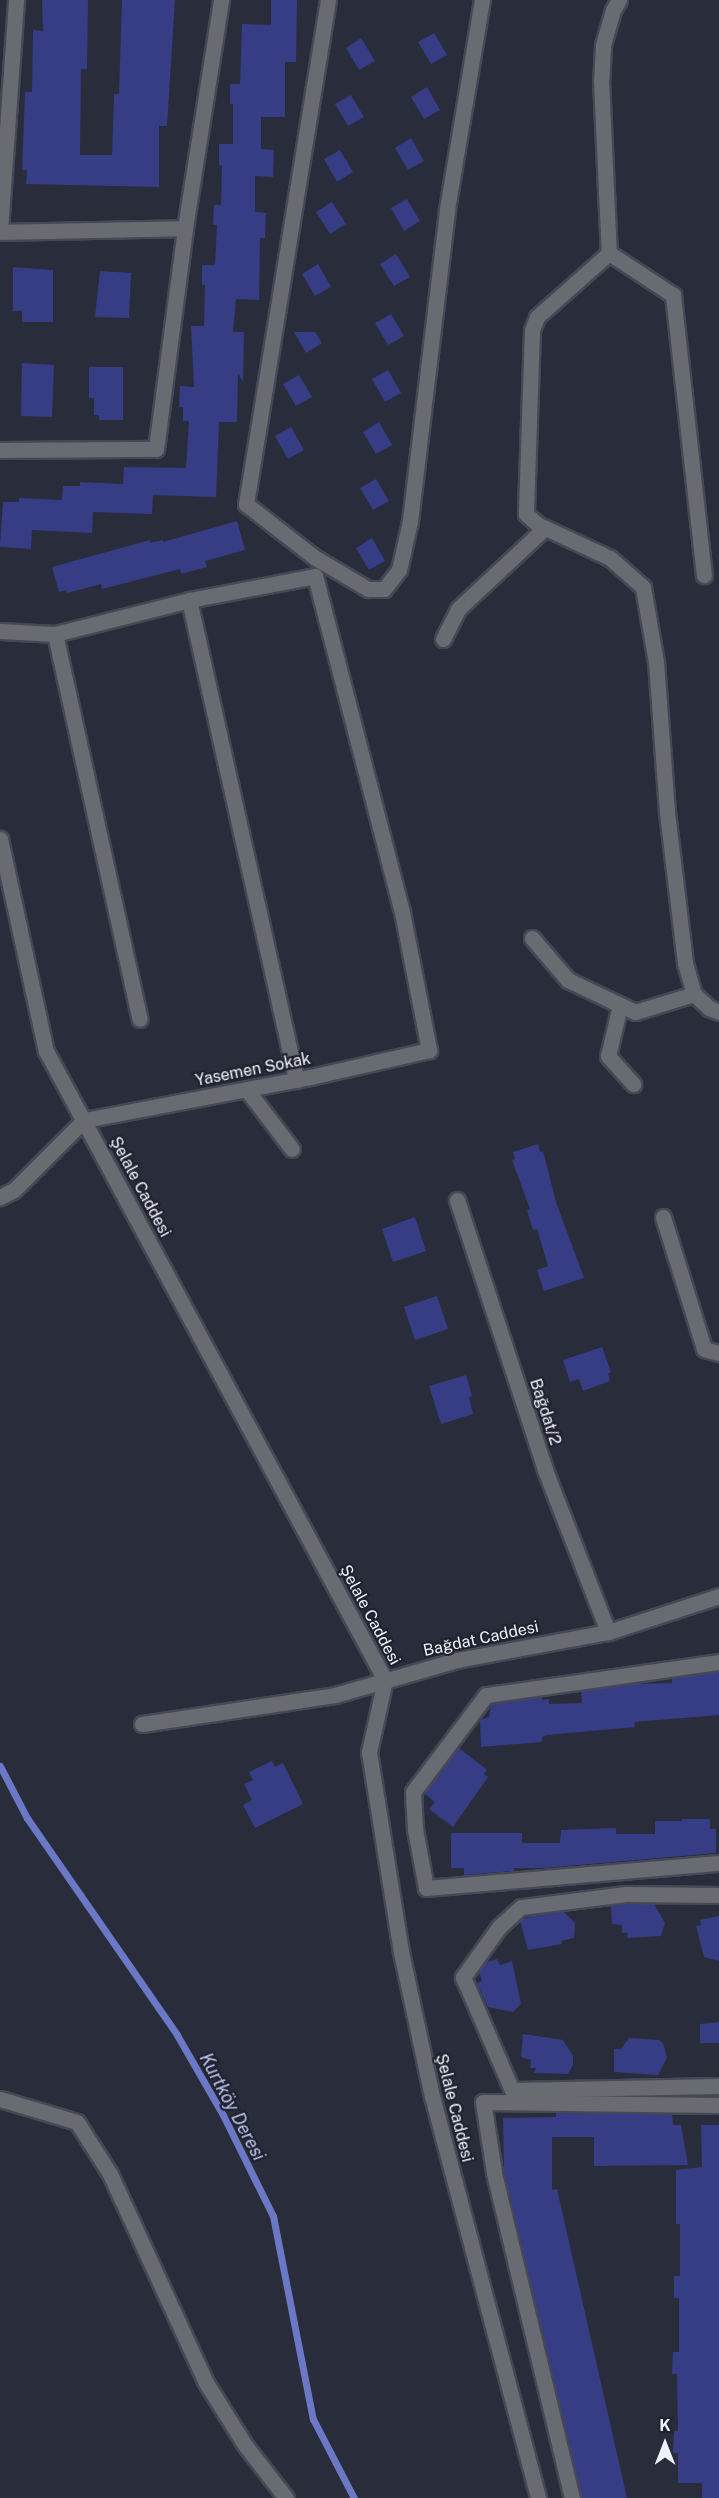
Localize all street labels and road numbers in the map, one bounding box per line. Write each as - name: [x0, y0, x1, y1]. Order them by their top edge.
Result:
- street label: Yasemen Sokak: [194, 1049, 312, 1091]
- street label: Şelale Caddesi: [106, 1134, 174, 1240]
- street label: Bağdat/2: [525, 1376, 565, 1448]
- street label: Şelale Caddesi: [336, 1562, 404, 1668]
- street label: Bağdat Caddesi: [422, 1617, 540, 1661]
- street label: Şelale Caddesi: [431, 2052, 477, 2164]

